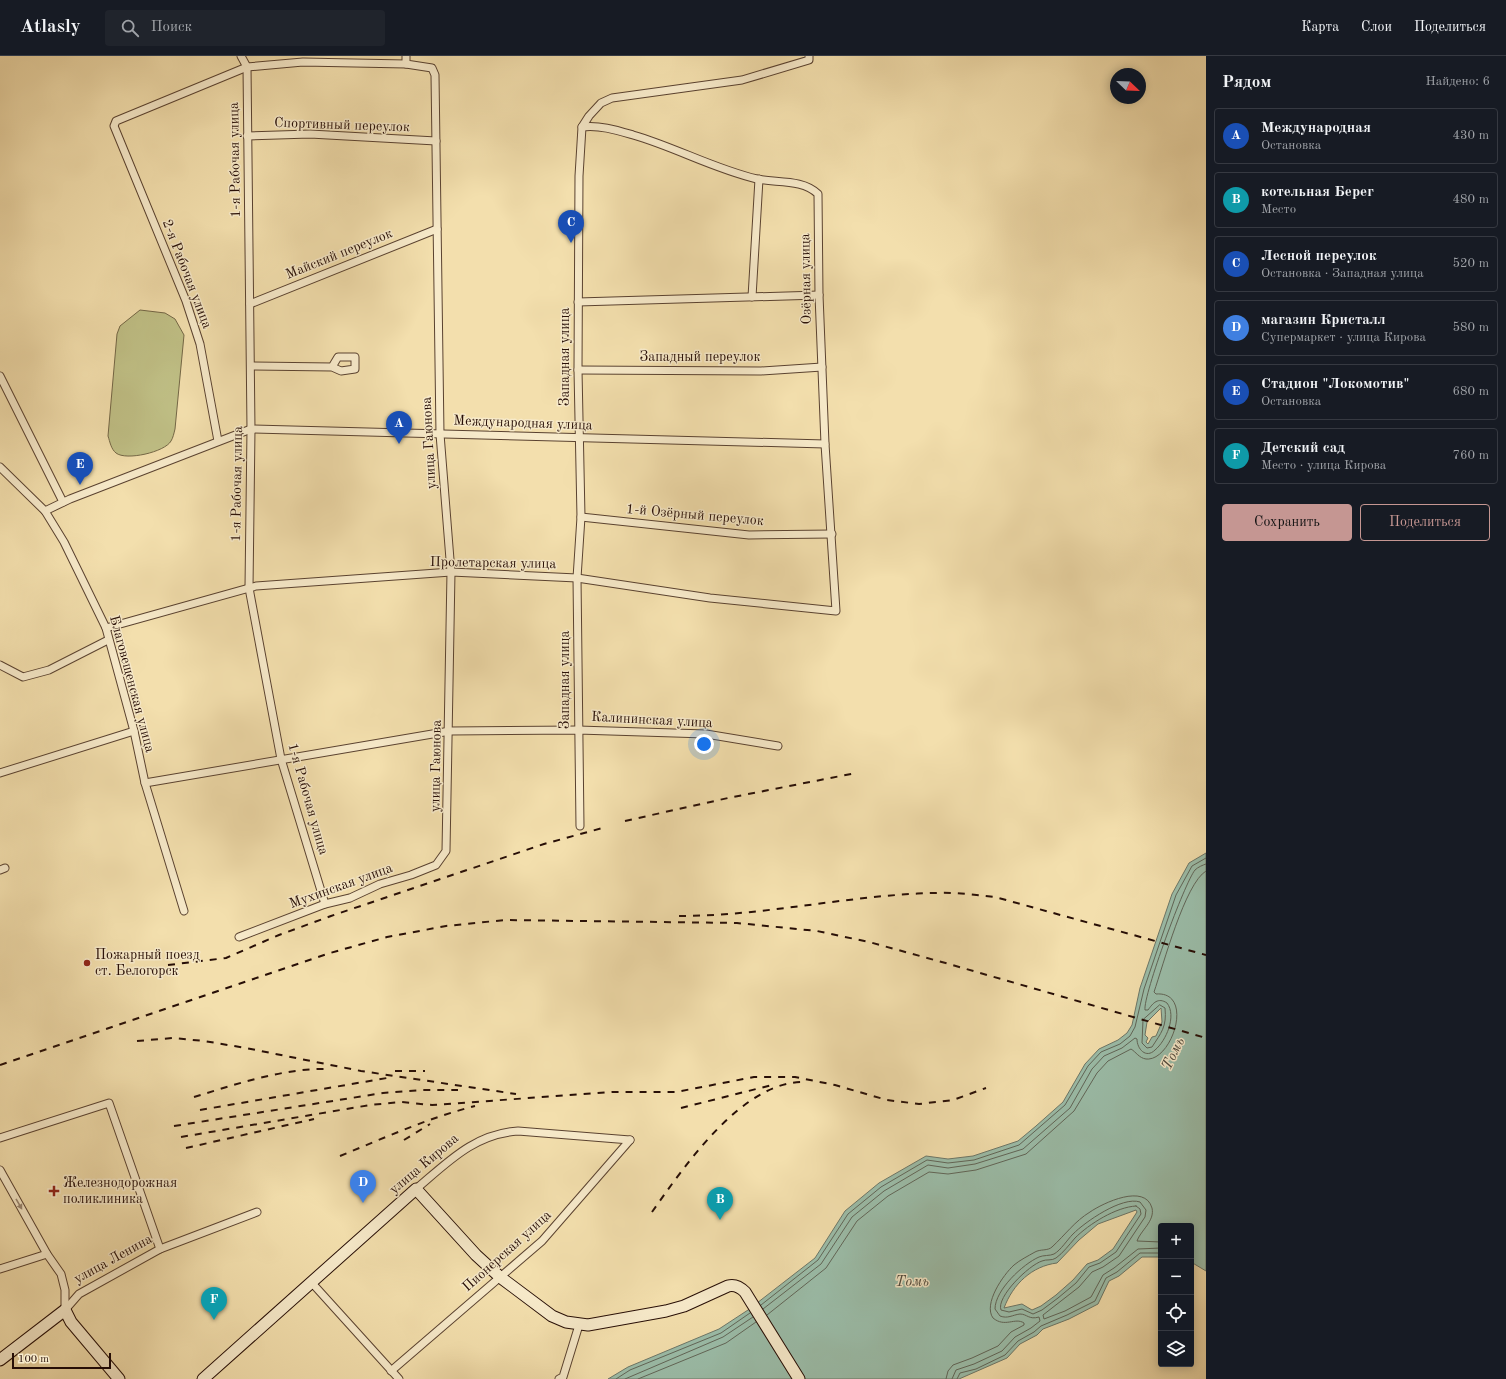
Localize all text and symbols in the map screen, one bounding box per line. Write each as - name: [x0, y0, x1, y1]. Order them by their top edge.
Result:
- search box: [105, 10, 385, 46]
- icon: search: [119, 17, 141, 39]
- text: Atlasly: [20, 18, 81, 37]
- text: Поиск: [151, 20, 192, 35]
- text: Карта: [1301, 20, 1339, 34]
- text: Слои: [1361, 20, 1392, 34]
- text: Поделиться: [1414, 20, 1486, 34]
- north arrow: [1110, 68, 1146, 104]
- text: Рядом: [1222, 74, 1271, 91]
- text: Найдено: 6: [1426, 75, 1490, 88]
- street label: 1-я Рабочая улица: [227, 102, 243, 218]
- street label: Спортивный переулок: [274, 116, 410, 134]
- text: Международная: [1261, 121, 1371, 136]
- text: A: [1231, 129, 1241, 142]
- text: 430 m: [1452, 129, 1489, 142]
- text: Остановка: [1261, 139, 1321, 152]
- text: котельная Берег: [1261, 185, 1374, 200]
- text: B: [1231, 193, 1241, 206]
- text: 480 m: [1452, 193, 1489, 206]
- text: Место: [1261, 203, 1296, 216]
- pin: C: [558, 210, 584, 243]
- street label: 2-я Рабочая улица: [160, 217, 214, 331]
- street label: Майский переулок: [284, 226, 394, 282]
- street label: Озёрная улица: [798, 233, 814, 325]
- text: Лесной переулок: [1261, 249, 1377, 264]
- text: C: [1232, 257, 1240, 270]
- text: 520 m: [1452, 257, 1489, 270]
- text: Остановка · Западная улица: [1261, 267, 1424, 280]
- street label: Западная улица: [558, 308, 572, 406]
- text: магазин Кристалл: [1261, 313, 1386, 328]
- text: D: [1231, 321, 1241, 334]
- text: 580 m: [1452, 321, 1489, 334]
- text: Супермаркет · улица Кирова: [1261, 331, 1426, 344]
- street label: Западный переулок: [640, 350, 760, 364]
- text: Стадион "Локомотив": [1261, 377, 1409, 392]
- text: E: [1232, 385, 1240, 398]
- text: 680 m: [1452, 385, 1489, 398]
- text: Остановка: [1261, 395, 1321, 408]
- street label: улица Гаюнова: [420, 396, 438, 490]
- pin: A: [386, 411, 412, 444]
- street label: Международная улица: [453, 414, 593, 432]
- street label: 1-я Рабочая улица: [229, 426, 245, 542]
- text: Детский сад: [1261, 441, 1345, 456]
- text: F: [1232, 449, 1240, 462]
- text: 760 m: [1452, 449, 1489, 462]
- pin: E: [67, 452, 93, 485]
- text: Место · улица Кирова: [1261, 459, 1386, 472]
- street label: 1-й Озёрный переулок: [626, 502, 764, 528]
- button: Сохранить: [1222, 504, 1352, 541]
- button: Поделиться: [1360, 504, 1490, 541]
- street label: Пролетарская улица: [430, 555, 556, 571]
- street label: Благовещенская улица: [107, 614, 157, 754]
- street label: Западная улица: [558, 631, 572, 729]
- street label: Калининская улица: [591, 710, 713, 730]
- street label: улица Гаюнова: [428, 720, 444, 812]
- your location: [694, 734, 714, 754]
- street label: 1-я Рабочая улица: [285, 741, 331, 857]
- street label: Мухинская улица: [288, 861, 395, 911]
- place label: Пожарный поезд ст. Белогорск: [95, 948, 200, 978]
- marker: Пожарный поезд ст. Белогорск: [82, 958, 92, 968]
- water label: Томь: [1160, 1035, 1188, 1073]
- street label: улица Кирова: [387, 1131, 461, 1197]
- pin: D: [350, 1170, 376, 1203]
- place label: Железнодорожная поликлиника: [63, 1176, 177, 1206]
- marker: Железнодорожная поликлиника: [48, 1185, 60, 1197]
- pin: B: [707, 1187, 733, 1220]
- one-way arrow: [16, 1198, 23, 1210]
- street label: Пионерская улица: [460, 1208, 554, 1294]
- map controls: [1158, 1223, 1194, 1367]
- button: +: [1158, 1223, 1194, 1259]
- street label: улица Ленина: [72, 1232, 154, 1286]
- button: −: [1158, 1259, 1194, 1295]
- water label: Томь: [895, 1275, 929, 1290]
- pin: F: [201, 1287, 227, 1320]
- button: locate: [1158, 1295, 1194, 1331]
- button: layers: [1158, 1331, 1194, 1367]
- scale bar: [12, 1351, 111, 1370]
- text: 100 m: [18, 1354, 49, 1365]

